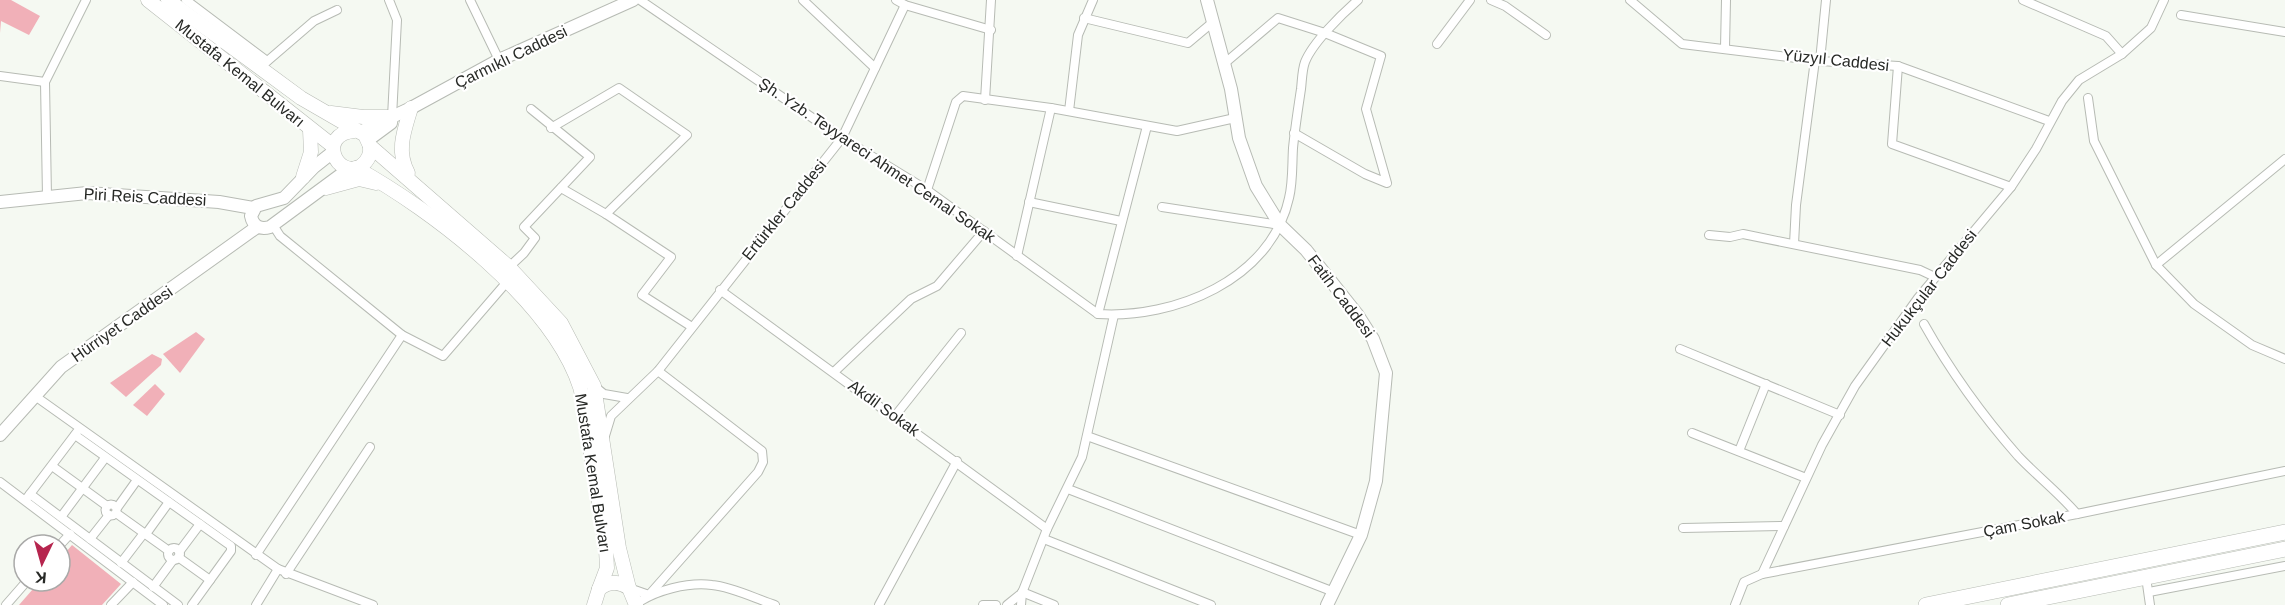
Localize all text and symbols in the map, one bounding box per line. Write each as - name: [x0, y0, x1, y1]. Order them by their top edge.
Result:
- street label: Mustafa Kemal Bulvarı: [172, 16, 308, 130]
- street label: Çarmıklı Caddesi: [452, 22, 570, 92]
- street label: Yüzyıl Caddesi: [1782, 46, 1890, 74]
- street label: Şh. Yzb. Teyyareci Ahmet Cemal Sokak: [756, 74, 999, 246]
- street label: Ertürkler Caddesi: [738, 157, 830, 263]
- street label: Piri Reis Caddesi: [83, 185, 207, 209]
- street label: Hukukçular Caddesi: [1878, 226, 1980, 350]
- street label: Fatih Caddesi: [1305, 251, 1377, 341]
- street label: Hürriyet Caddesi: [68, 283, 176, 365]
- street label: Akdil Sokak: [845, 377, 924, 440]
- street label: Mustafa Kemal Bulvarı: [572, 392, 614, 554]
- street label: Çam Sokak: [1982, 508, 2067, 540]
- north arrow: [12, 533, 72, 593]
- text: K: [34, 568, 47, 586]

